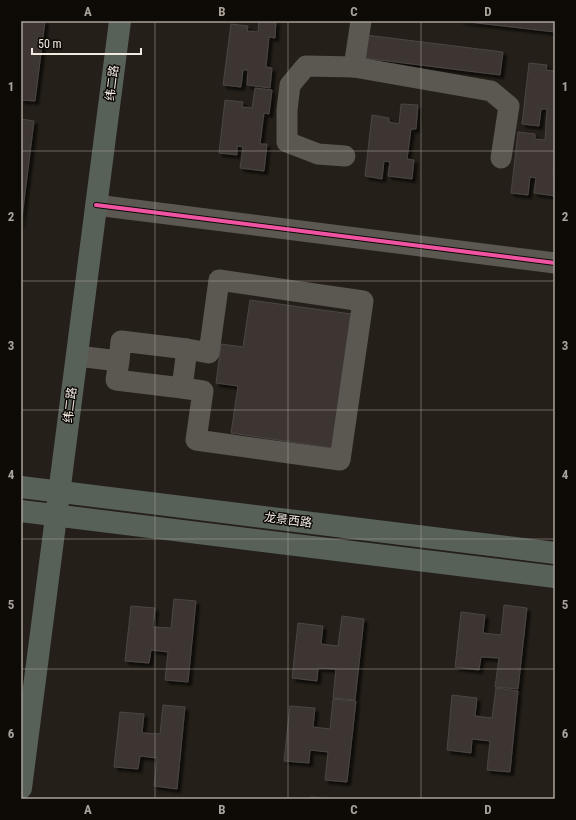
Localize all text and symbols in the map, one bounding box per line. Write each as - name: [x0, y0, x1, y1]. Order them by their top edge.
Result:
- text: A: [84, 4, 92, 19]
- text: B: [218, 4, 226, 19]
- text: C: [350, 4, 358, 19]
- text: D: [484, 4, 492, 19]
- scale bar: [32, 30, 141, 56]
- text: 50 m: [38, 37, 62, 51]
- street label: 纬二路: [103, 64, 121, 102]
- text: 1: [8, 79, 14, 94]
- text: 1: [562, 79, 568, 94]
- text: 2: [8, 209, 15, 224]
- text: 2: [562, 209, 569, 224]
- text: 3: [8, 338, 14, 353]
- text: 3: [562, 338, 568, 353]
- street label: 纬二路: [61, 386, 79, 424]
- text: 4: [8, 467, 15, 482]
- text: 4: [562, 467, 569, 482]
- street label: 龙景西路: [263, 510, 313, 530]
- text: 5: [8, 597, 15, 612]
- text: 5: [562, 597, 569, 612]
- text: 6: [8, 726, 15, 741]
- text: 6: [562, 726, 569, 741]
- text: A: [84, 802, 92, 817]
- text: B: [218, 802, 226, 817]
- text: C: [350, 802, 358, 817]
- text: D: [484, 802, 492, 817]

